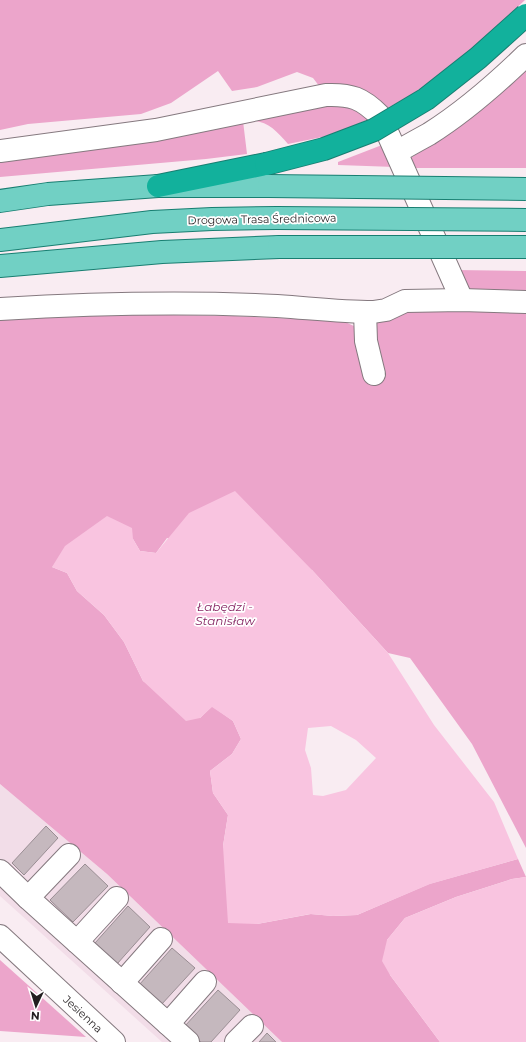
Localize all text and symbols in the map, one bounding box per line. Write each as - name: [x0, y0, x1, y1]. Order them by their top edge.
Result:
- street label: Drogowa Trasa Średnicowa: [187, 211, 337, 227]
- water label: Łabędzi - Stanisław: [195, 599, 256, 628]
- north arrow: [16, 986, 56, 1026]
- street label: Jesienna: [60, 992, 106, 1036]
- text: N: [30, 1009, 40, 1023]

